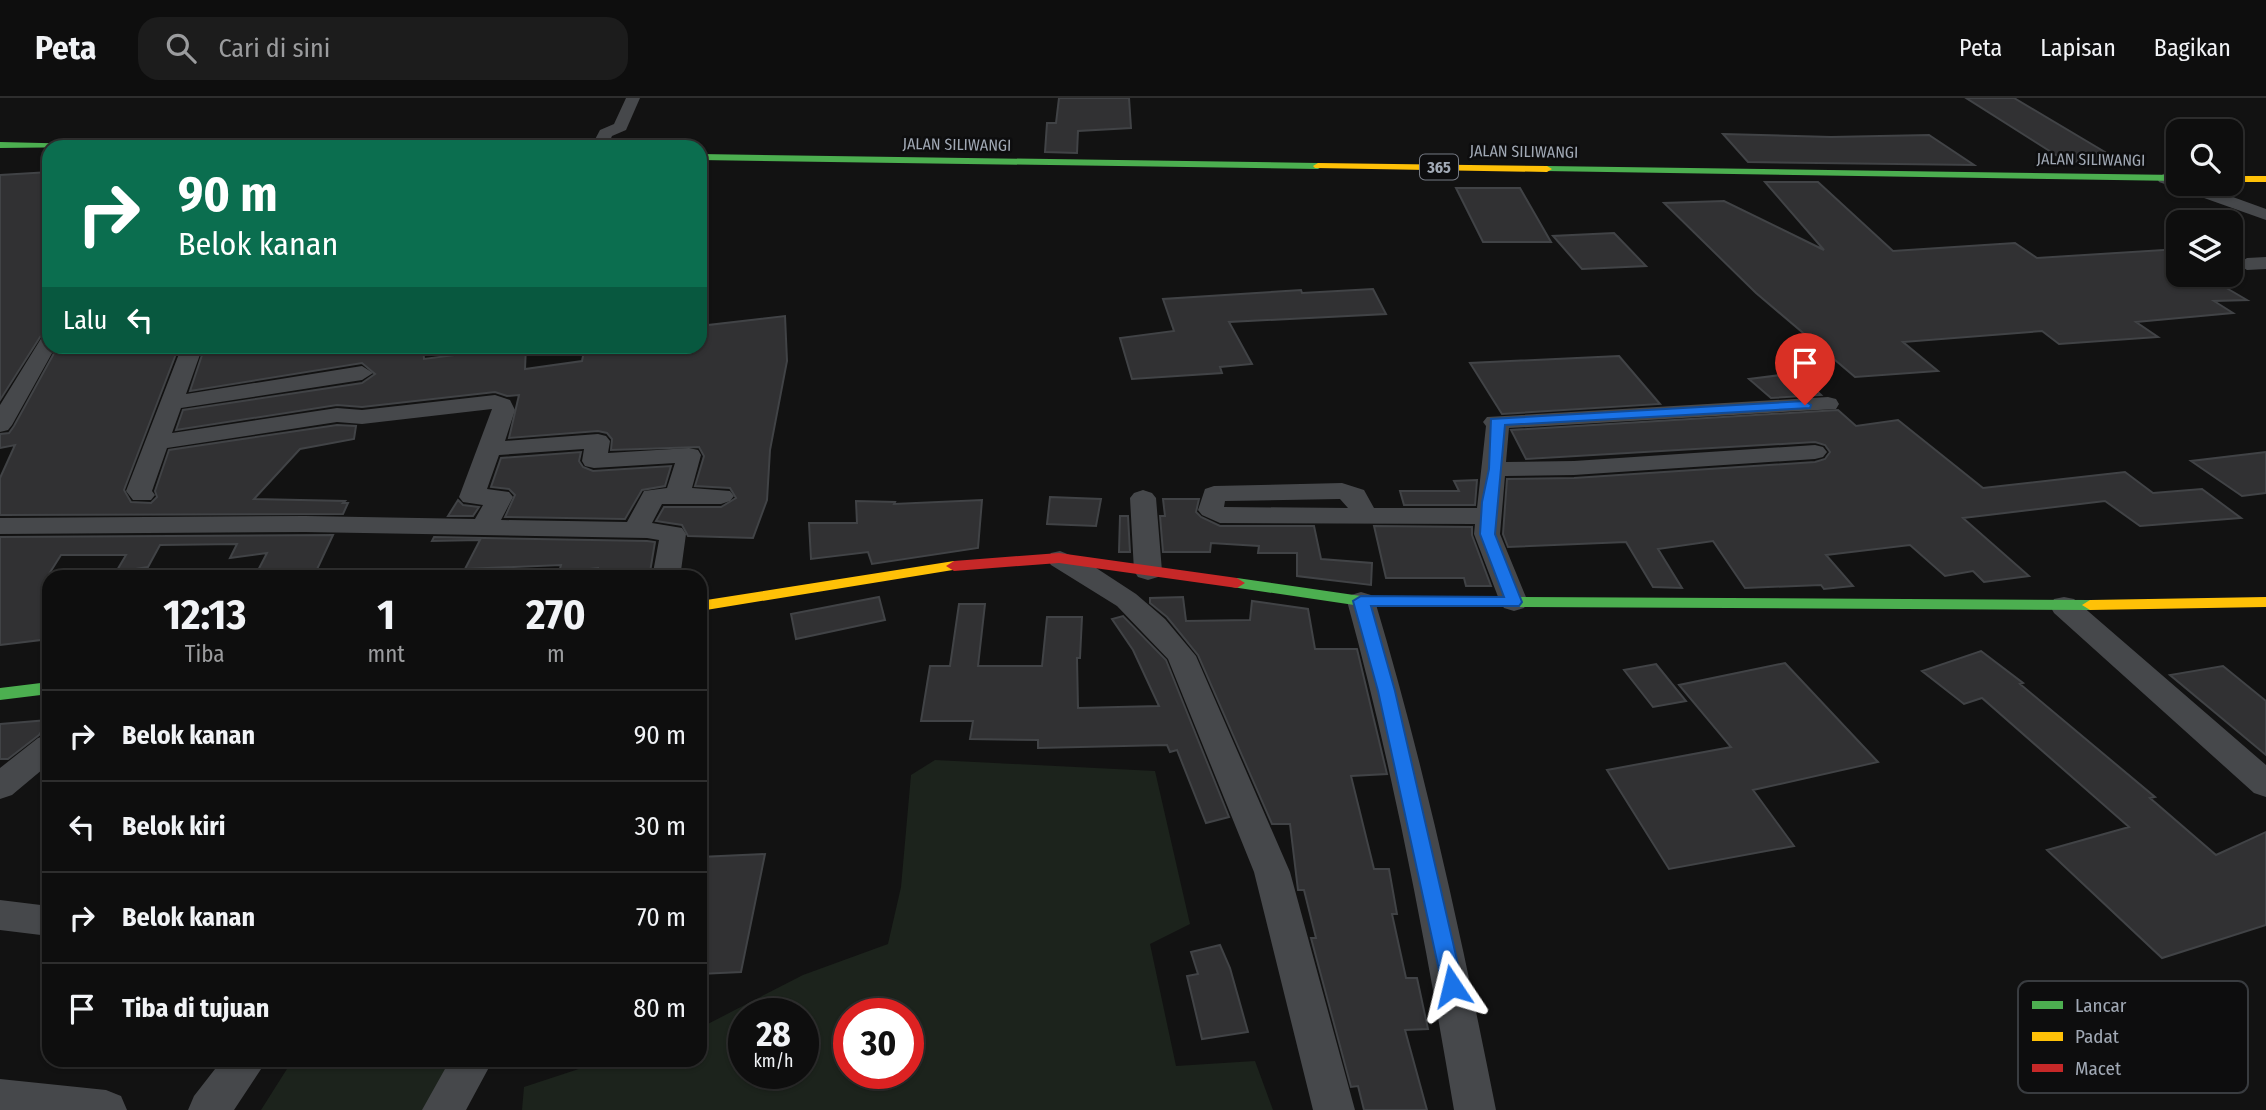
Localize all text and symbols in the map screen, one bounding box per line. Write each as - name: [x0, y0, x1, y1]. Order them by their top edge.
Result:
- search box: [138, 17, 628, 80]
- text: Peta: [35, 28, 96, 68]
- icon: search: [162, 29, 200, 67]
- text: Cari di sini: [218, 33, 330, 64]
- text: Peta: [1959, 34, 2002, 62]
- text: Lapisan: [2040, 34, 2116, 62]
- text: Bagikan: [2154, 34, 2231, 62]
- map controls: [2166, 119, 2243, 287]
- button: search: [2166, 119, 2243, 196]
- street label: JALAN SILIWANGI: [903, 134, 1011, 155]
- street label: JALAN SILIWANGI: [1470, 141, 1578, 162]
- street label: JALAN SILIWANGI: [2037, 149, 2145, 170]
- road number: 365: [1420, 155, 1458, 180]
- text: 90 m: [178, 165, 278, 224]
- icon: right: [63, 168, 154, 259]
- button: layers: [2166, 210, 2243, 287]
- text: Belok kanan: [178, 225, 338, 263]
- icon: left: [121, 301, 159, 339]
- text: Lalu: [63, 305, 107, 336]
- pin: [1775, 333, 1835, 405]
- icon: arrive: [1786, 344, 1824, 382]
- text: 12:13: [163, 590, 246, 640]
- text: 1: [377, 590, 395, 640]
- text: 270: [526, 590, 586, 640]
- text: Tiba: [185, 640, 225, 668]
- text: mnt: [367, 640, 405, 668]
- text: m: [547, 640, 565, 668]
- icon: right: [63, 717, 101, 755]
- text: Belok kanan: [122, 720, 255, 751]
- text: 90 m: [634, 720, 686, 751]
- icon: left: [63, 808, 101, 846]
- text: Belok kiri: [122, 811, 225, 842]
- text: 30 m: [635, 811, 686, 842]
- icon: right: [63, 899, 101, 937]
- text: Belok kanan: [122, 902, 255, 933]
- text: 70 m: [636, 902, 686, 933]
- position arrow: [1415, 949, 1489, 1023]
- legend: [2018, 981, 2248, 1093]
- icon: arrive: [63, 990, 101, 1028]
- text: Tiba di tujuan: [122, 993, 269, 1024]
- text: 80 m: [633, 993, 686, 1024]
- text: Lancar: [2075, 994, 2127, 1017]
- speed limit sign: 30: [833, 998, 924, 1089]
- text: 28: [756, 1013, 791, 1055]
- text: Padat: [2075, 1025, 2120, 1048]
- text: km/h: [753, 1050, 794, 1072]
- text: Macet: [2075, 1057, 2122, 1080]

